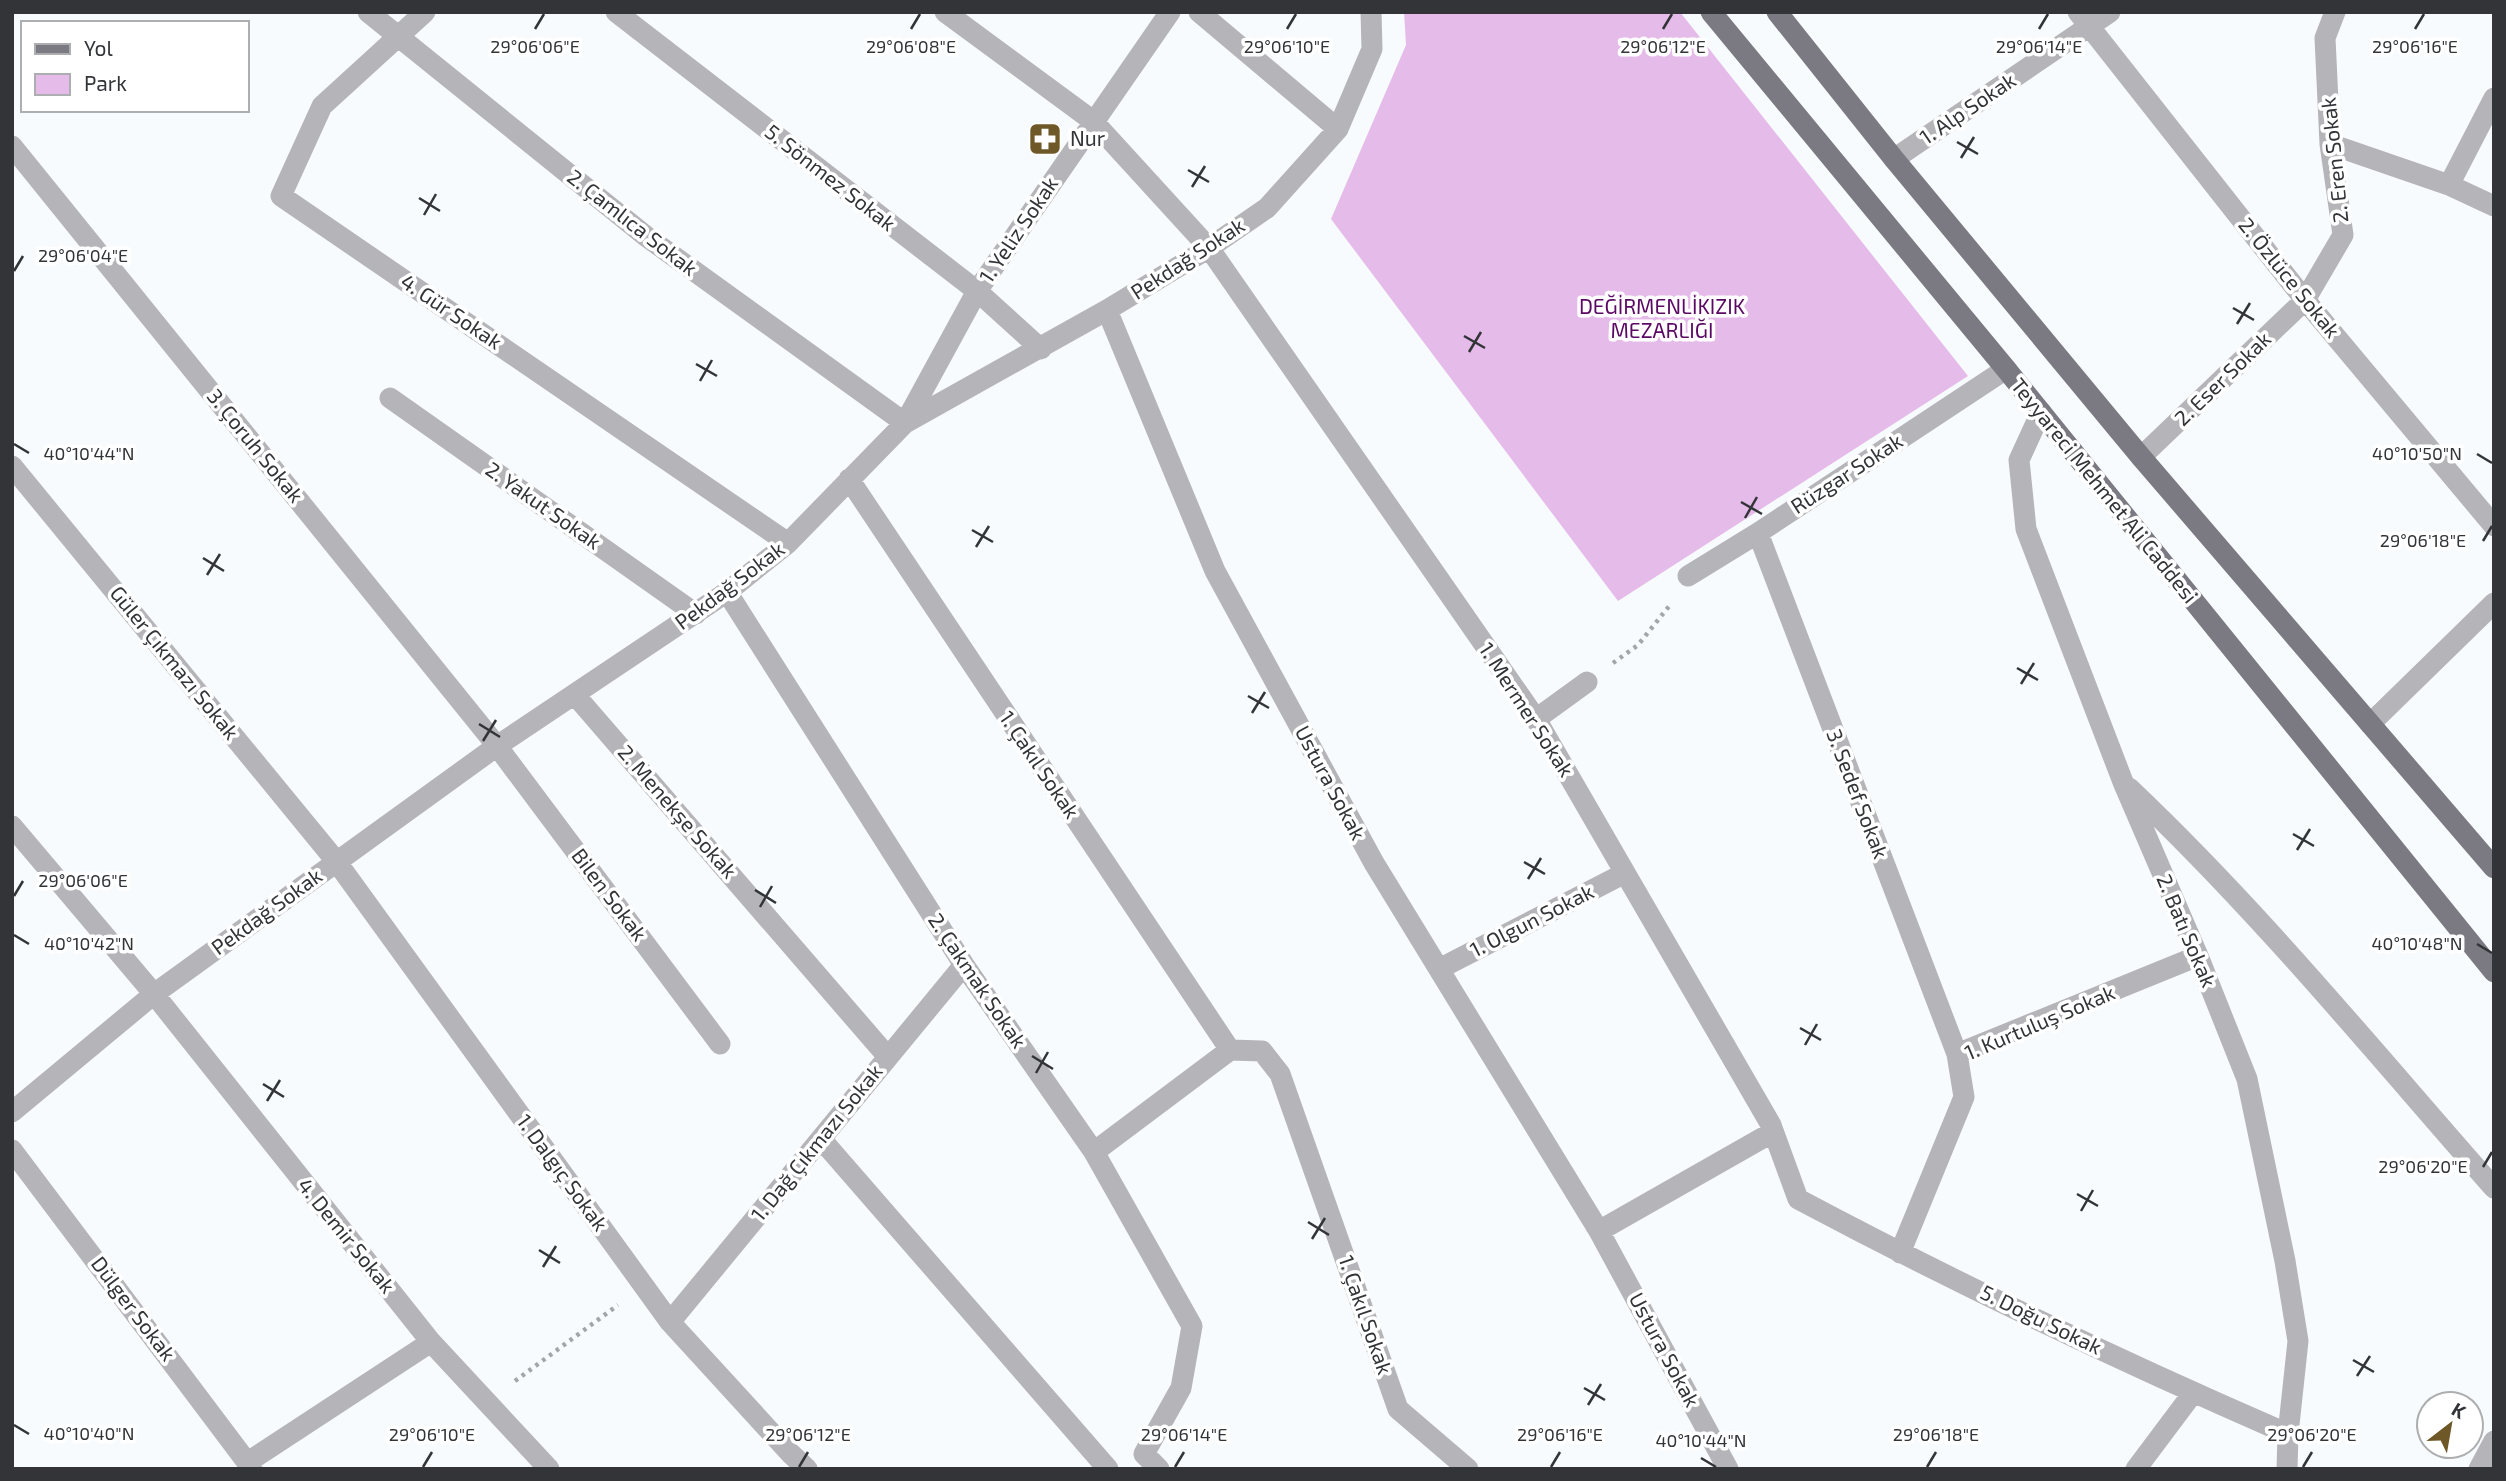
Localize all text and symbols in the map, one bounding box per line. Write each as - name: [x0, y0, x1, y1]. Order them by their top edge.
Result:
- legend: [21, 21, 248, 112]
- text: Yol: [84, 35, 113, 60]
- text: 29°06'06"E: [490, 35, 580, 57]
- text: 29°06'08"E: [866, 35, 956, 57]
- text: 29°06'10"E: [1244, 35, 1330, 57]
- text: 29°06'12"E: [1620, 35, 1706, 57]
- text: 29°06'14"E: [1996, 35, 2082, 57]
- text: 29°06'16"E: [2372, 35, 2458, 57]
- street label: 1. Alp Sokak: [1915, 66, 2020, 149]
- text: Park: [84, 70, 127, 95]
- street label: 2. Eren Sokak: [2314, 96, 2353, 224]
- street label: 5. Sönmez Sokak: [761, 118, 901, 236]
- pharmacy icon: Nur: [1026, 120, 1064, 158]
- place label: Nur: [1070, 125, 1106, 150]
- street label: 2. Çamlıca Sokak: [562, 163, 703, 282]
- street label: 1. Yeliz Sokak: [973, 171, 1063, 287]
- street label: Pekdağ Sokak: [1126, 212, 1249, 304]
- street label: 2. Özlüce Sokak: [2234, 212, 2346, 342]
- text: 29°06'04"E: [38, 244, 128, 266]
- street label: 4. Gür Sokak: [396, 268, 508, 354]
- park label: DEĞİRMENLİKIZIK MEZARLIĞI: [1579, 293, 1746, 342]
- street label: 2. Eser Sokak: [2169, 326, 2276, 430]
- street label: Teyyareci Mehmet Ali Caddesi: [2007, 373, 2204, 607]
- street label: 3. Çoruh Sokak: [201, 383, 310, 508]
- street label: Rüzgar Sokak: [1786, 427, 1907, 518]
- text: 40°10'44"N: [44, 442, 135, 464]
- text: 40°10'50"N: [2372, 442, 2462, 464]
- street label: 2. Yakut Sokak: [481, 456, 607, 554]
- text: 29°06'18"E: [2380, 529, 2466, 551]
- street label: Pekdağ Sokak: [669, 535, 789, 634]
- street label: Güler Çıkmazı Sokak: [104, 580, 245, 745]
- street label: 1. Mermer Sokak: [1475, 637, 1580, 781]
- street label: 1. Çakıl Sokak: [993, 706, 1086, 824]
- street label: Ustura Sokak: [1291, 721, 1372, 844]
- street label: 3. Sedef Sokak: [1822, 725, 1895, 862]
- street label: 2. Menekşe Sokak: [612, 739, 743, 884]
- street label: Bilen Sokak: [567, 843, 653, 945]
- street label: Pekdağ Sokak: [206, 862, 327, 959]
- text: 29°06'06"E: [38, 869, 128, 891]
- street label: 2. Batı Sokak: [2152, 870, 2223, 991]
- street label: 1. Olgun Sokak: [1465, 878, 1598, 962]
- street label: 2. Çakmak Sokak: [922, 908, 1033, 1054]
- text: 40°10'42"N: [44, 932, 134, 954]
- text: 40°10'48"N: [2372, 932, 2462, 954]
- street label: 1. Kurtuluş Sokak: [1961, 979, 2119, 1066]
- street label: 1. Dağ Çıkmazı Sokak: [745, 1058, 889, 1227]
- street label: 1. Dalgıç Sokak: [511, 1109, 614, 1237]
- text: 29°06'20"E: [2378, 1155, 2468, 1177]
- street label: 4. Demir Sokak: [293, 1173, 401, 1298]
- street label: Dülger Sokak: [87, 1251, 182, 1366]
- street label: 1. Çakıl Sokak: [1332, 1252, 1399, 1378]
- street label: 5. Doğu Sokak: [1977, 1279, 2107, 1359]
- street label: Ustura Sokak: [1625, 1288, 1706, 1411]
- north arrow: [2415, 1390, 2485, 1460]
- text: K: [2448, 1397, 2470, 1423]
- text: 40°10'40"N: [44, 1422, 134, 1444]
- text: 29°06'10"E: [389, 1423, 475, 1445]
- text: 29°06'12"E: [765, 1423, 851, 1445]
- text: 29°06'14"E: [1141, 1423, 1227, 1445]
- text: 29°06'16"E: [1517, 1423, 1603, 1445]
- text: 29°06'18"E: [1893, 1423, 1979, 1445]
- text: 29°06'20"E: [2267, 1423, 2357, 1445]
- text: 40°10'44"N: [1656, 1429, 1747, 1451]

